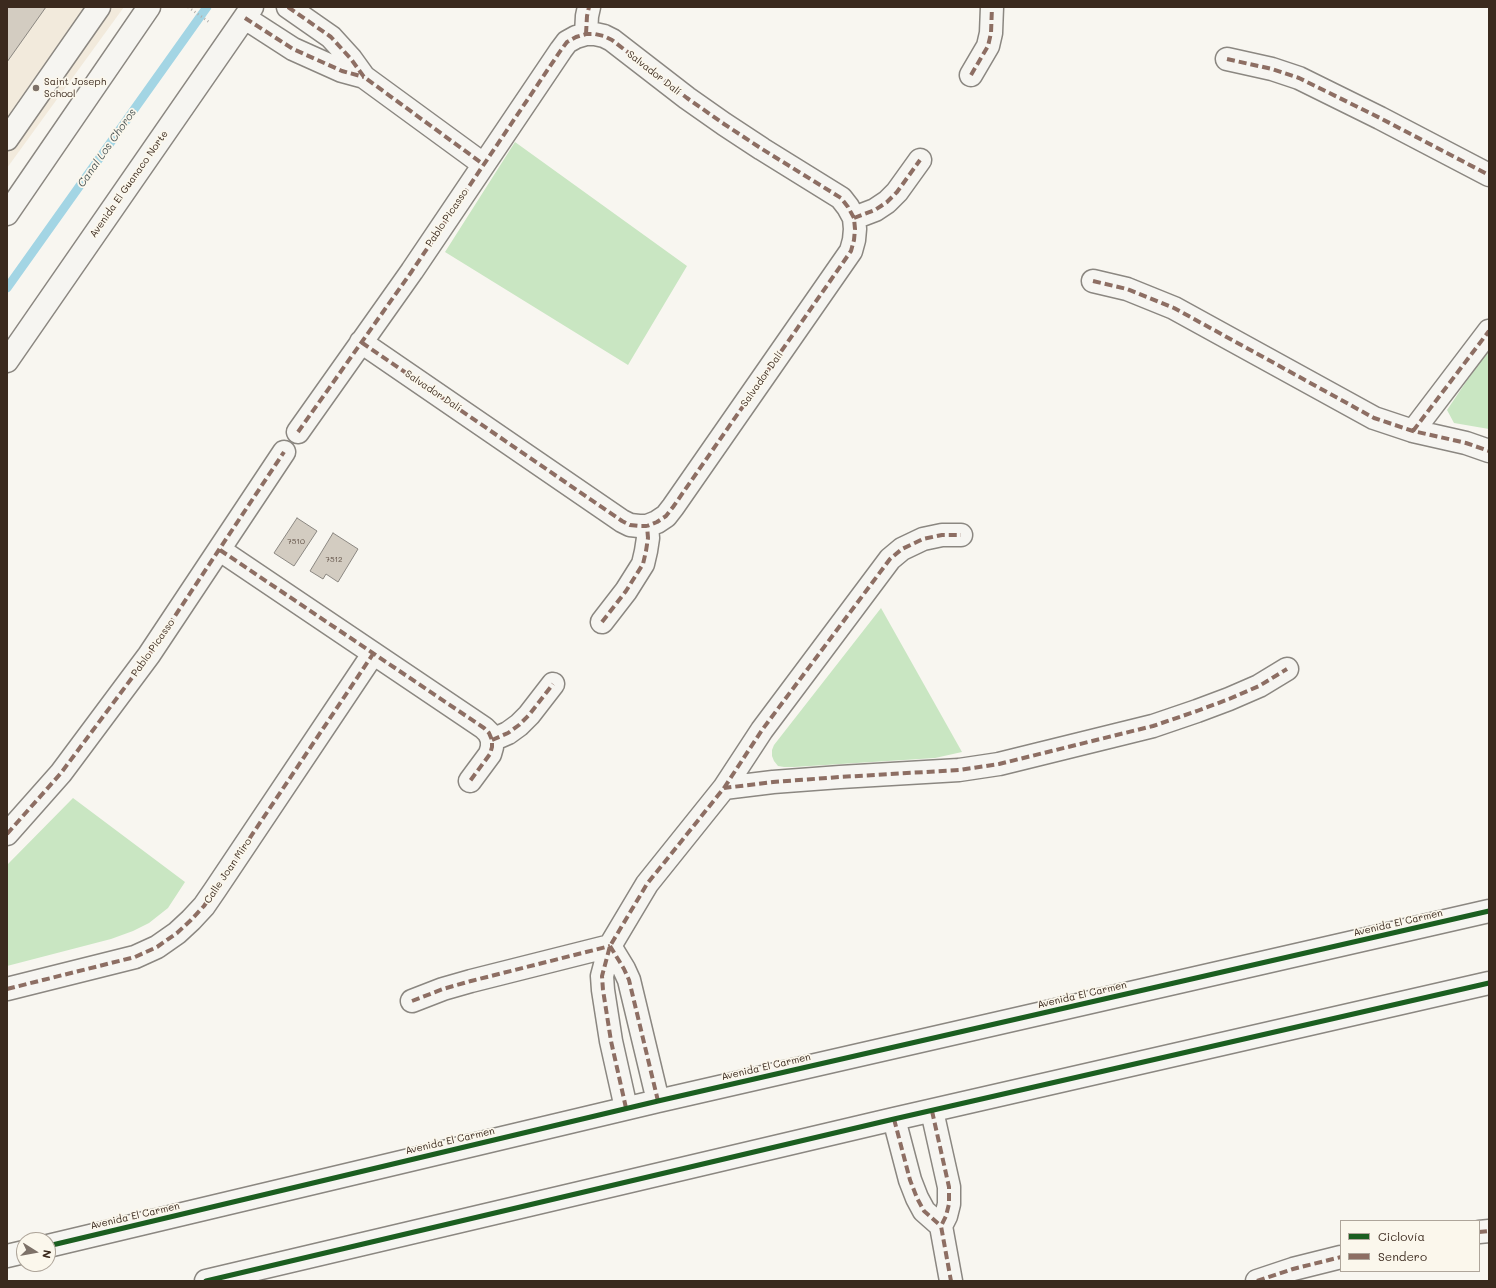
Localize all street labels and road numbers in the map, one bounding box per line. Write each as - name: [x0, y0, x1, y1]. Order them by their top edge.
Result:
- street label: Salvador Dalí: [625, 48, 683, 98]
- street label: Avenida El Guanaco Norte: [87, 128, 171, 240]
- street label: Pablo Picasso: [423, 187, 471, 249]
- street label: Salvador Dalí: [738, 349, 786, 409]
- street label: Salvador Dalí: [403, 368, 463, 414]
- street label: Pablo Picasso: [129, 617, 177, 679]
- street label: Calle Joan Miro: [202, 836, 254, 906]
- street label: Avenida El Carmen: [1352, 907, 1444, 939]
- street label: Avenida El Carmen: [1036, 979, 1128, 1011]
- street label: Avenida El Carmen: [720, 1051, 812, 1083]
- street label: Avenida El Carmen: [404, 1125, 496, 1157]
- street label: Avenida El Carmen: [89, 1200, 181, 1232]

